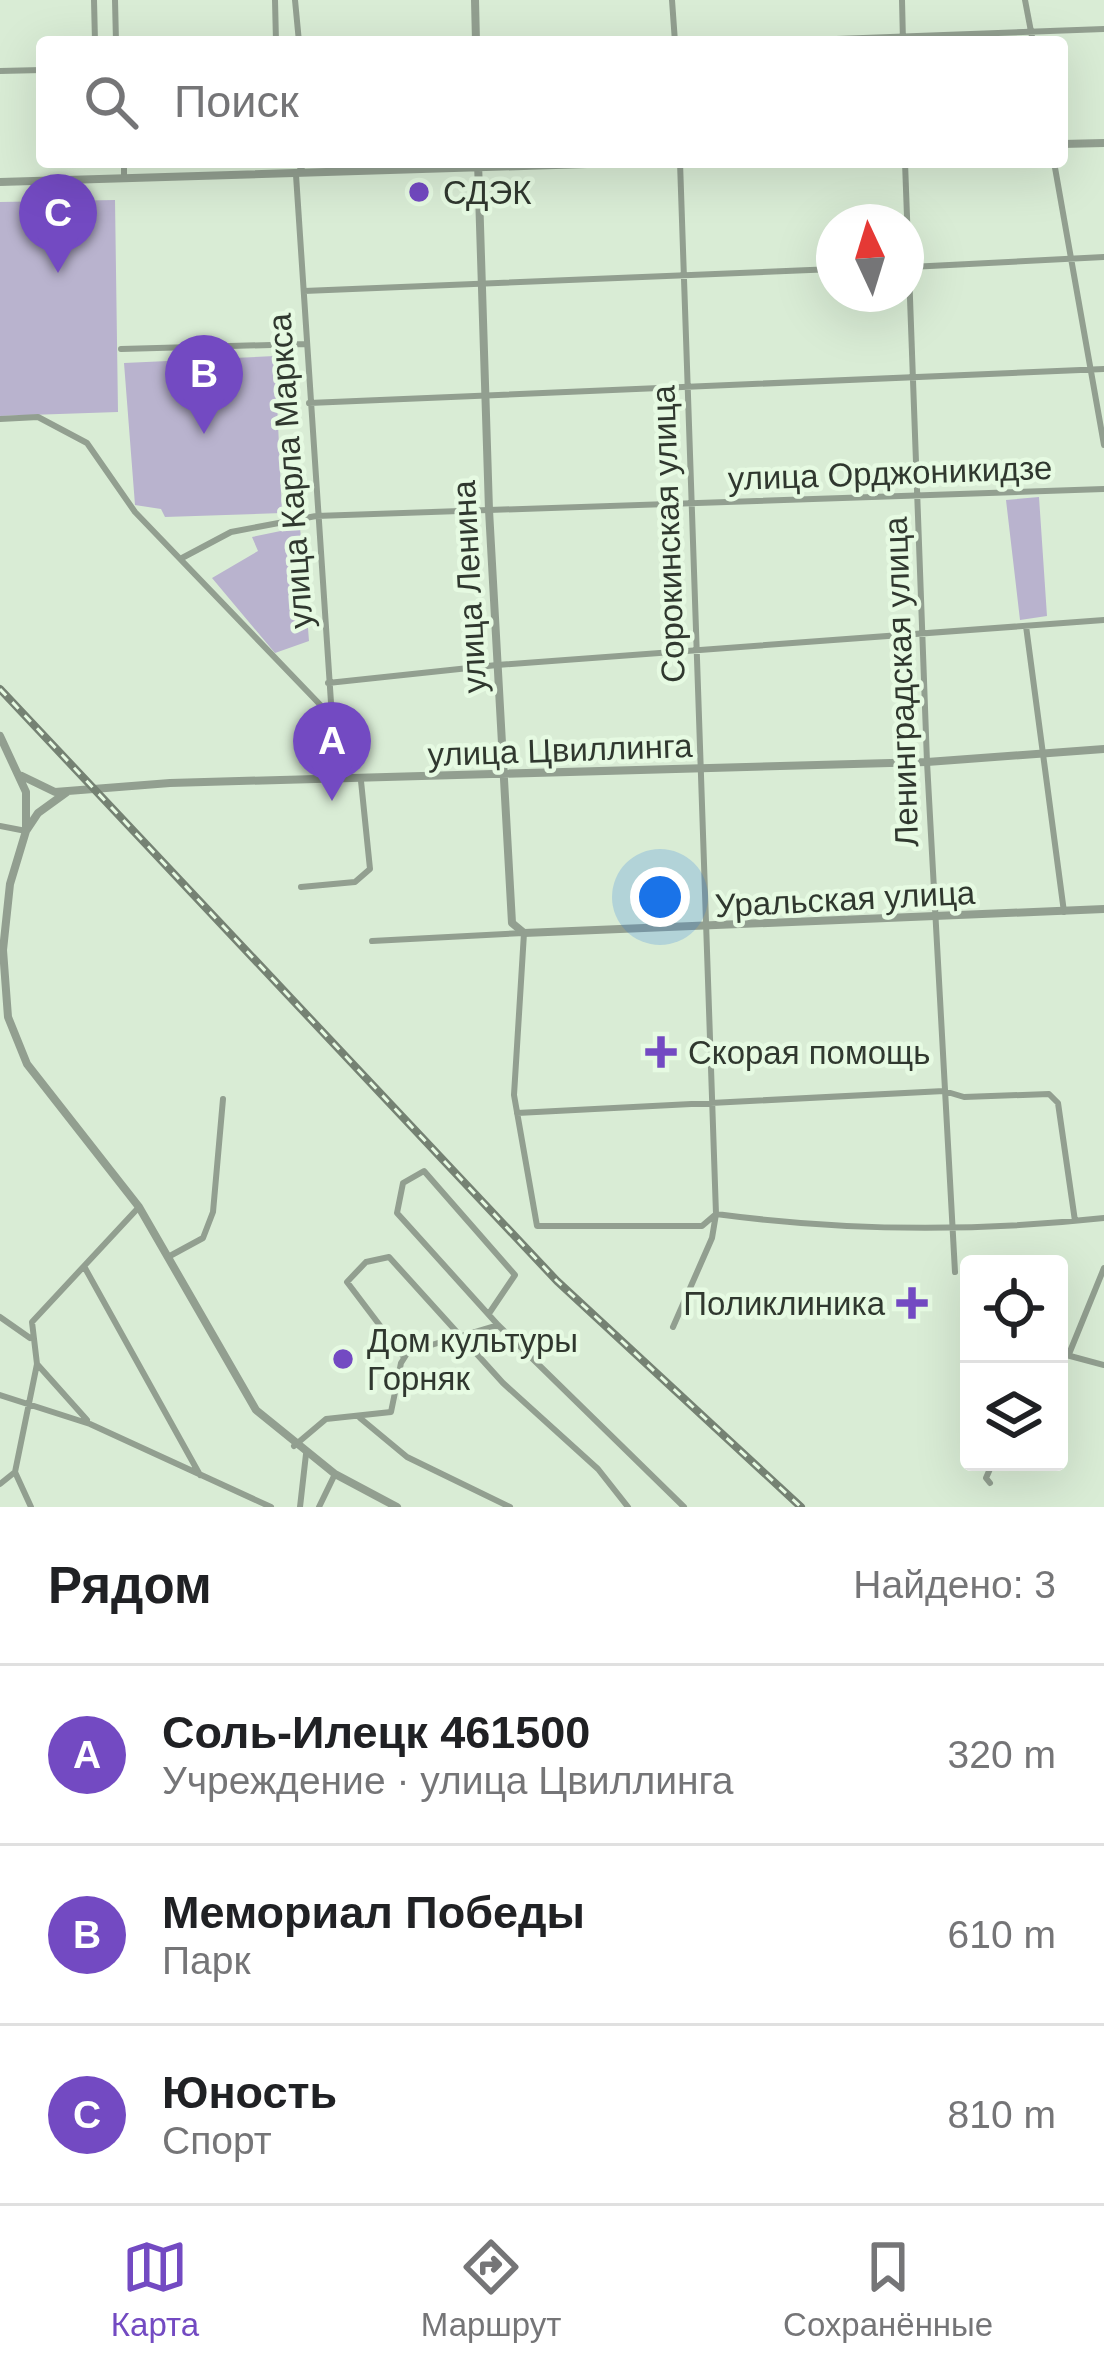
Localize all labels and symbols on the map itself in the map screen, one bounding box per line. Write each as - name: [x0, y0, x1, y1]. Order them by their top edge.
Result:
- pin: C: [19, 174, 97, 273]
- place label: СДЭК: [443, 174, 532, 211]
- marker: СДЭК: [406, 179, 432, 205]
- north arrow: [816, 204, 924, 312]
- street label: улица Карла Маркса: [260, 312, 319, 630]
- pin: B: [165, 335, 243, 434]
- street label: Сорокинская улица: [644, 384, 692, 683]
- street label: улица Орджоникидзе: [727, 449, 1053, 497]
- street label: улица Ленина: [445, 479, 493, 694]
- street label: Ленинградская улица: [877, 515, 925, 848]
- pin: A: [293, 702, 371, 801]
- street label: улица Цвиллинга: [427, 727, 694, 773]
- your location: [630, 867, 690, 927]
- street label: Уральская улица: [714, 874, 977, 924]
- place label: Скорая помощь: [688, 1034, 930, 1071]
- marker: Скорая помощь: [645, 1036, 677, 1068]
- place label: Поликлиника: [683, 1285, 886, 1322]
- marker: Поликлиника: [896, 1287, 928, 1319]
- place label: Дом культуры Горняк: [367, 1322, 578, 1397]
- marker: Дом культуры Горняк: [330, 1346, 356, 1372]

